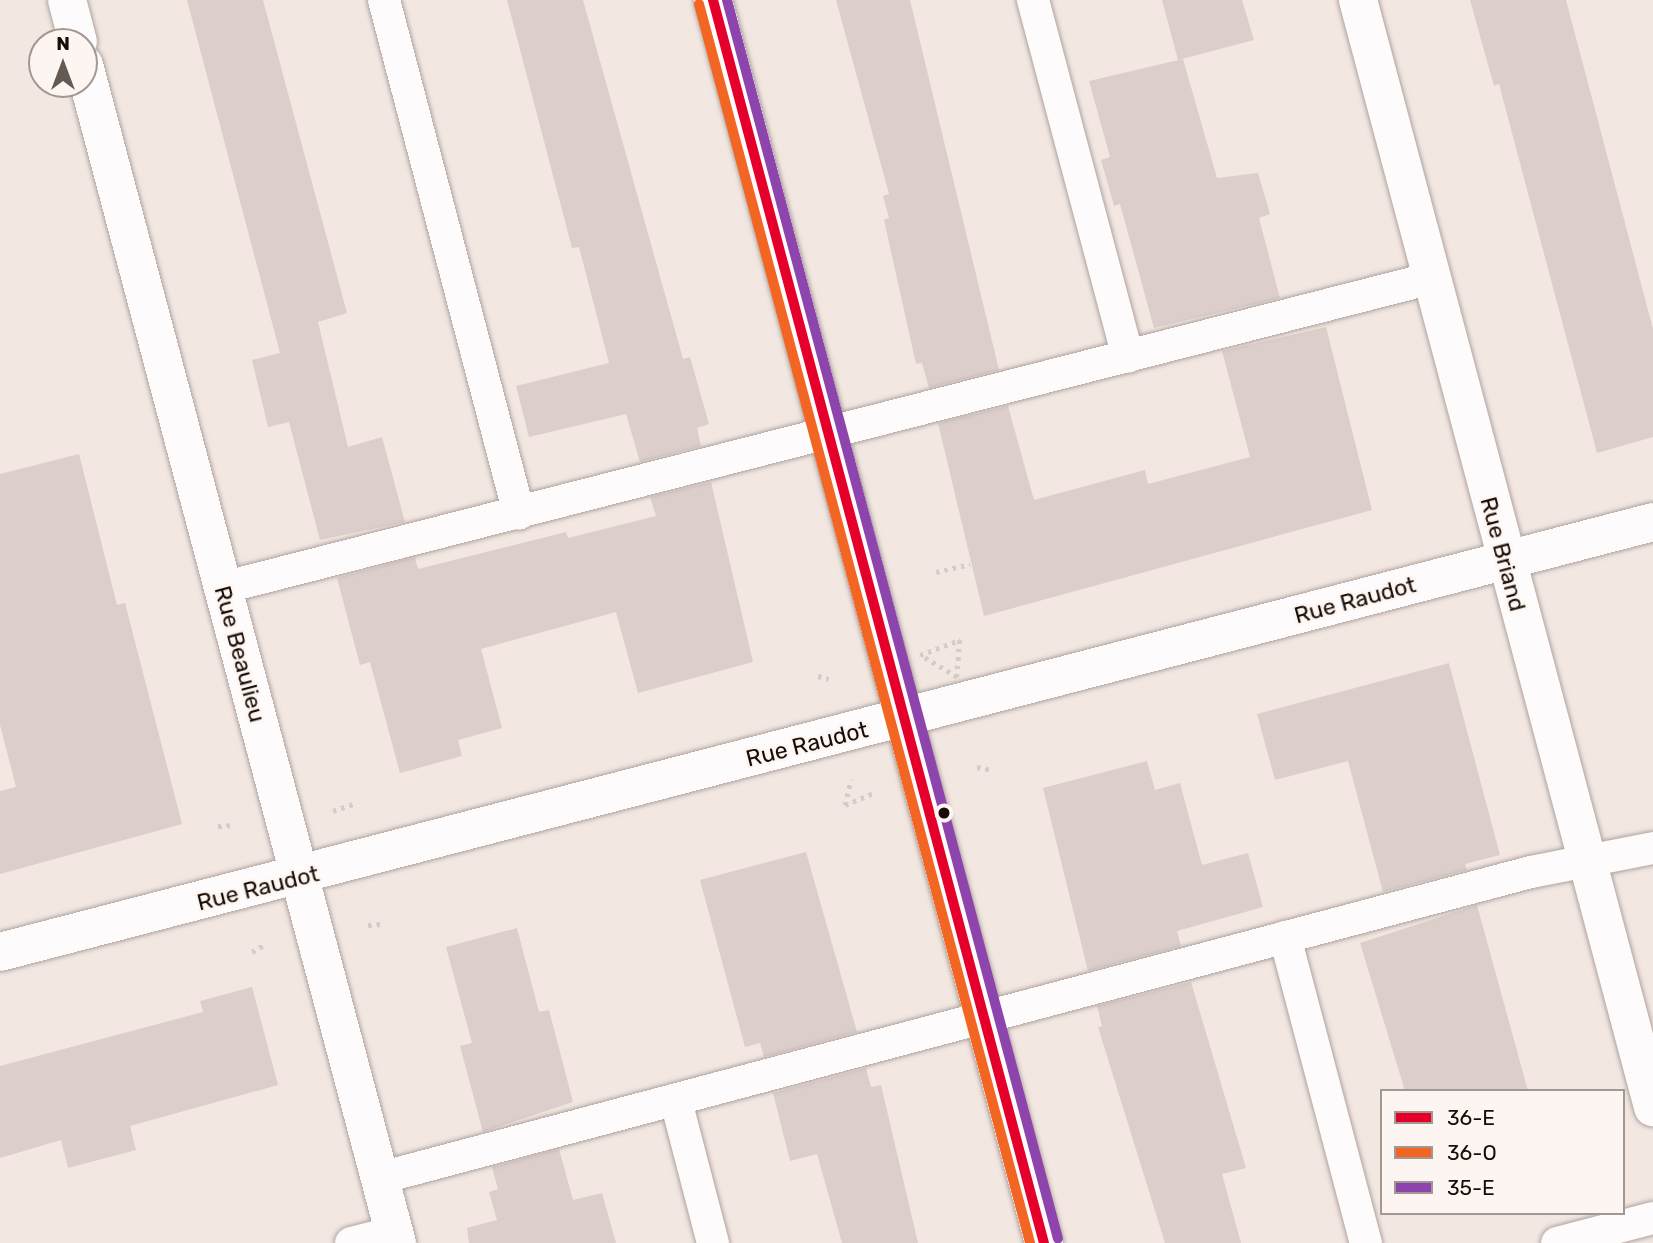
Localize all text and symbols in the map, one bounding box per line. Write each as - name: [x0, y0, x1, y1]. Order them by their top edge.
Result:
- north arrow: [28, 28, 98, 98]
- text: N: [56, 32, 70, 55]
- street label: Rue Briand: [1474, 494, 1532, 614]
- street label: Rue Raudot: [1291, 571, 1419, 629]
- street label: Rue Beaulieu: [209, 583, 271, 725]
- street label: Rue Raudot: [743, 716, 871, 772]
- unlabelled marker: [937, 806, 951, 820]
- street label: Rue Raudot: [194, 860, 322, 916]
- legend: [1380, 1089, 1625, 1215]
- text: 36-E: [1447, 1105, 1495, 1130]
- text: 36-O: [1447, 1140, 1497, 1165]
- text: 35-E: [1447, 1175, 1495, 1200]

